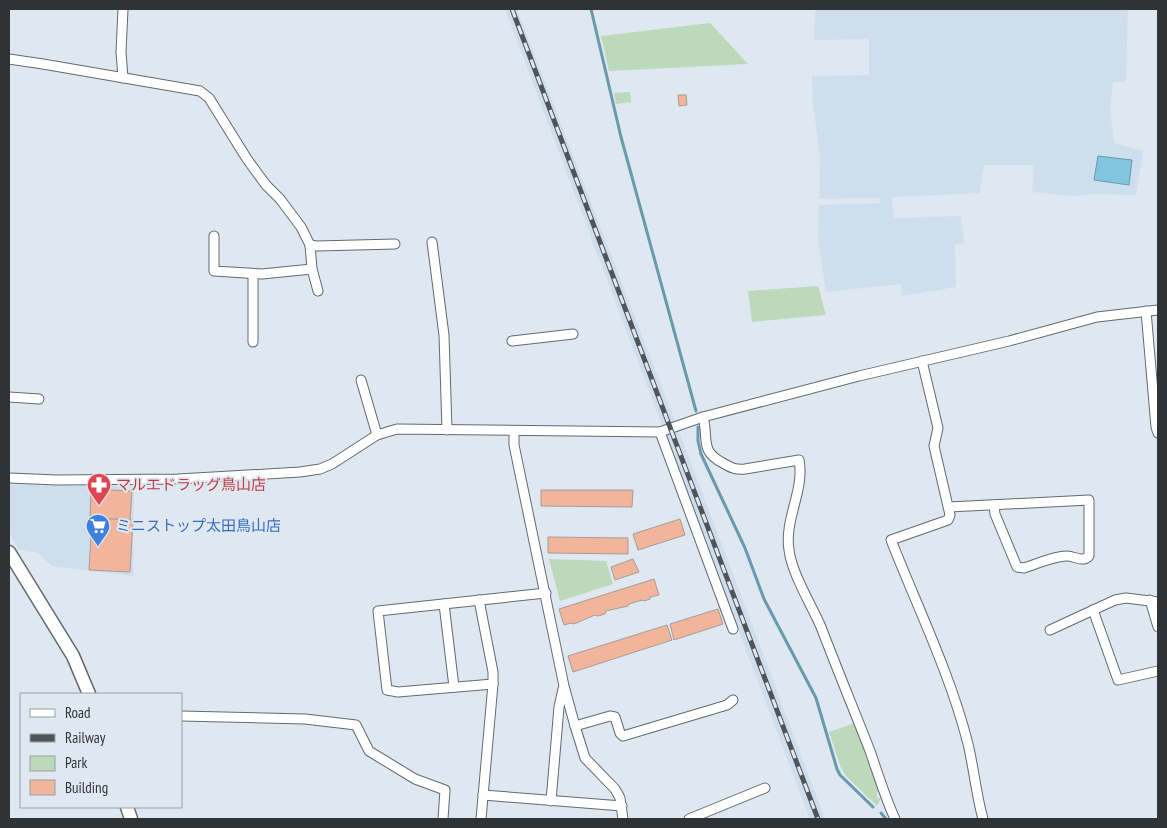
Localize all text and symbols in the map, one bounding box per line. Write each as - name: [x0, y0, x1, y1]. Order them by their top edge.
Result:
- pharmacy icon: マルエドラッグ鳥山店: [86, 472, 112, 506]
- place label: マルエドラッグ鳥山店: [116, 475, 266, 494]
- supermarket icon: ミニストップ太田鳥山店: [85, 513, 111, 547]
- place label: ミニストップ太田鳥山店: [116, 516, 281, 535]
- legend: [20, 693, 182, 808]
- text: Road: [65, 703, 91, 722]
- text: Railway: [65, 728, 106, 747]
- text: Park: [65, 753, 87, 772]
- text: Building: [65, 778, 108, 797]

